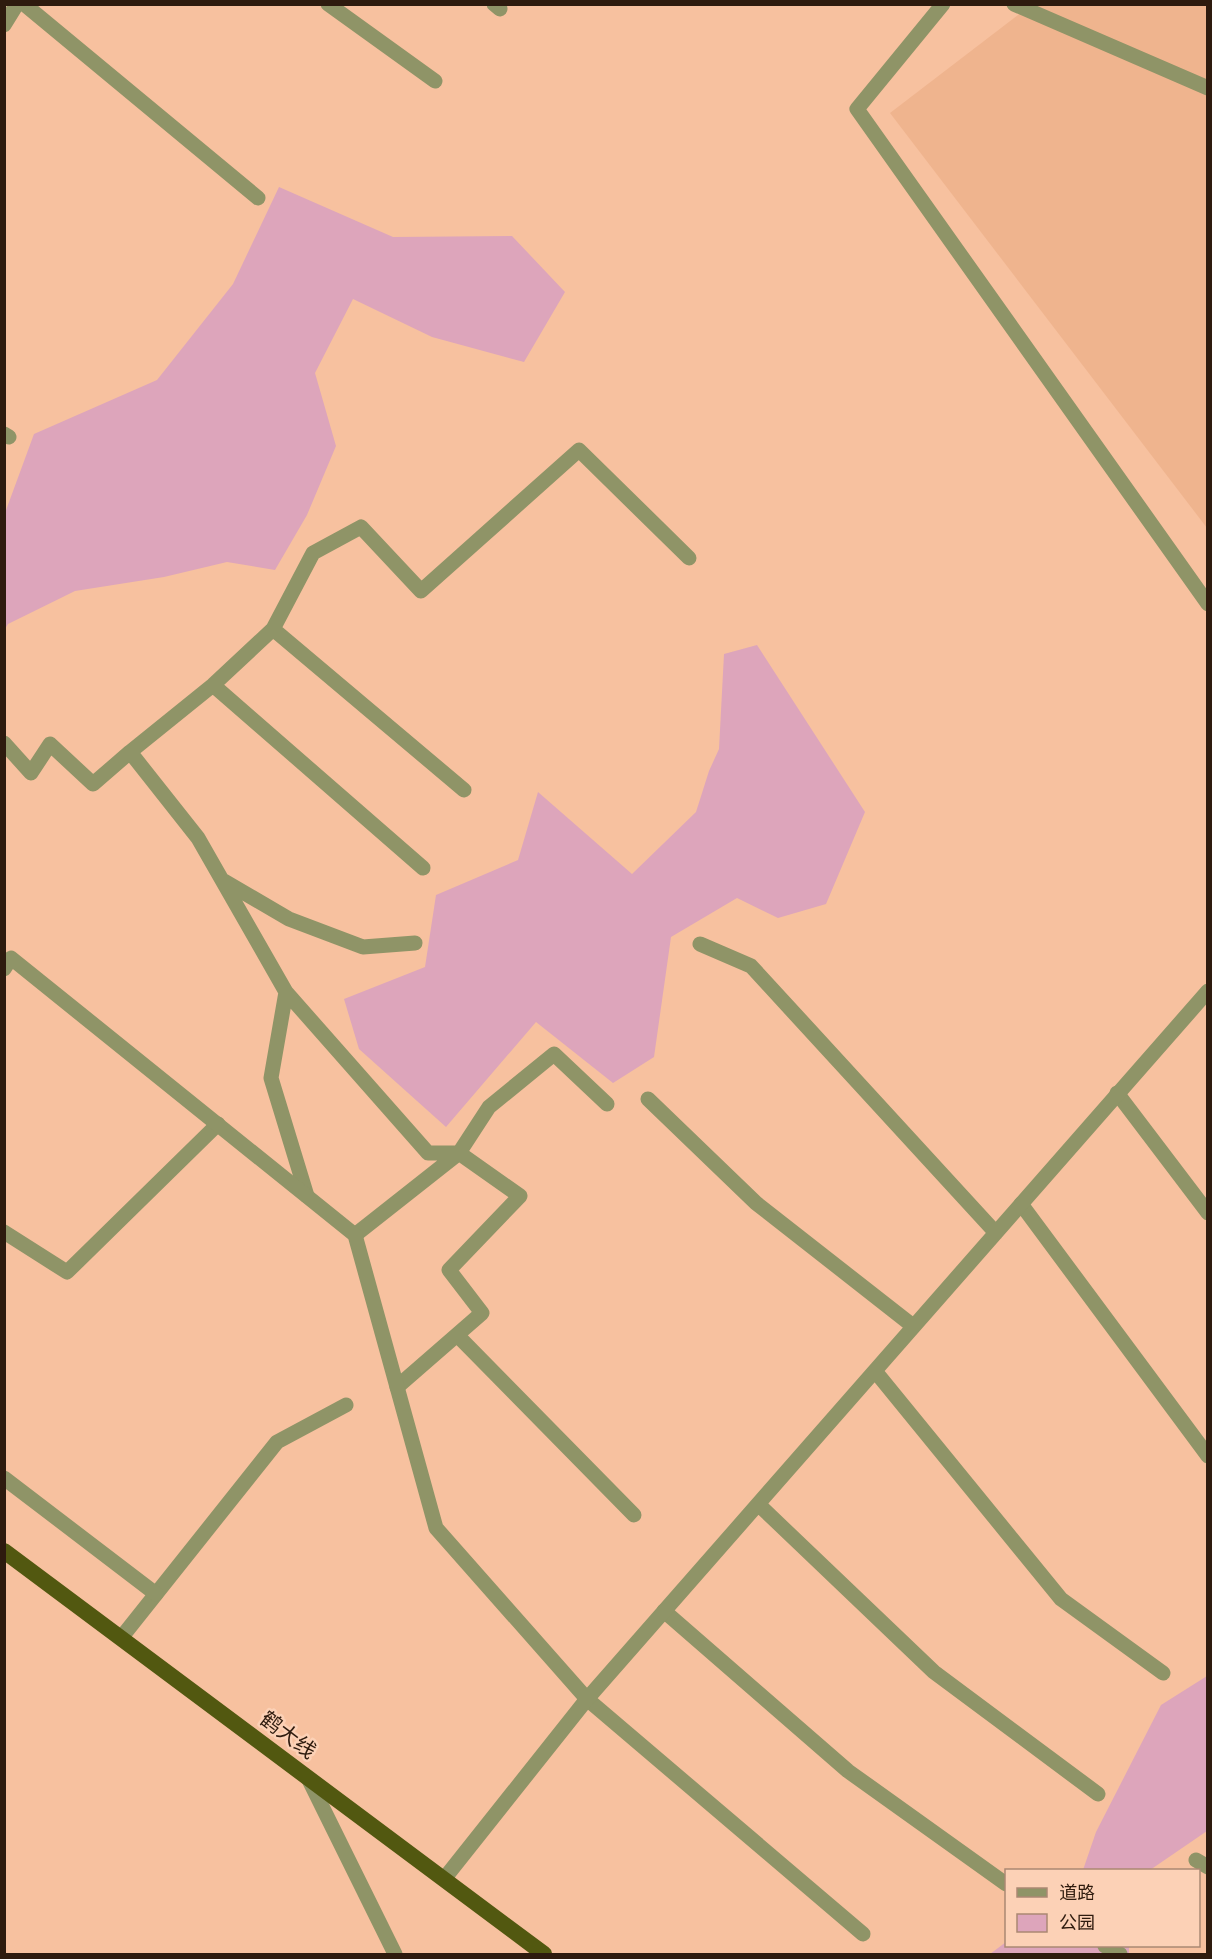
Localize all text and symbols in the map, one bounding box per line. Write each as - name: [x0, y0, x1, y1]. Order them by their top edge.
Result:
- street label: 鹤大线: [256, 1705, 322, 1763]
- legend: [1005, 1869, 1200, 1947]
- text: 道路: [1059, 1881, 1095, 1903]
- text: 公园: [1059, 1911, 1095, 1933]

